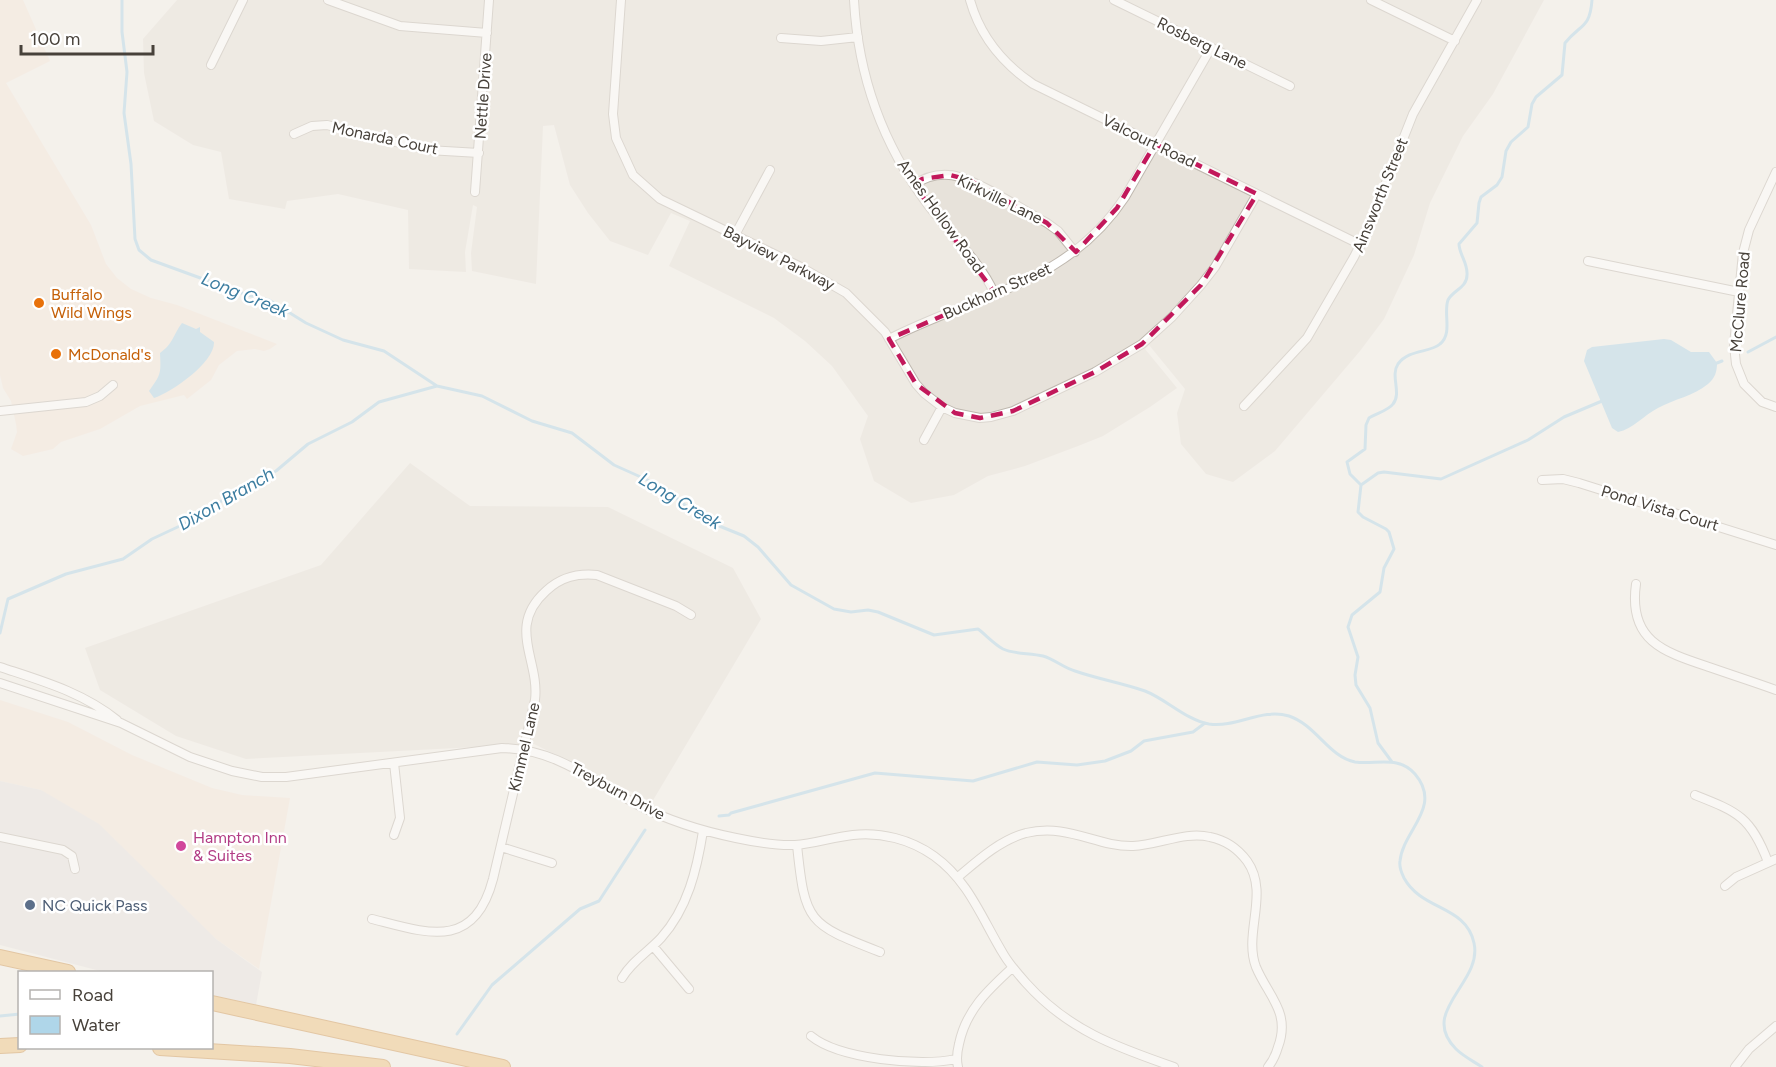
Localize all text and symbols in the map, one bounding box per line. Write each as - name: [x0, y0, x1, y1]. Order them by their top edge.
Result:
- street label: Rosberg Lane: [1154, 13, 1250, 73]
- scale bar: [21, 18, 153, 56]
- text: 100 m: [30, 28, 80, 50]
- street label: Nettle Drive: [471, 52, 496, 140]
- street label: Valcourt Road: [1099, 110, 1199, 172]
- street label: Monarda Court: [330, 117, 440, 159]
- street label: Ainsworth Street: [1348, 135, 1412, 255]
- street label: Ames Hollow Road: [894, 156, 988, 276]
- street label: Kirkville Lane: [954, 170, 1046, 228]
- street label: Bayview Parkway: [720, 222, 838, 295]
- street label: McClure Road: [1726, 251, 1754, 353]
- street label: Buckhorn Street: [940, 259, 1054, 323]
- water label: Long Creek: [198, 267, 293, 323]
- place label: Buffalo Wild Wings: [51, 285, 132, 322]
- marker: Buffalo Wild Wings: [32, 296, 46, 310]
- place label: McDonald's: [68, 345, 151, 364]
- marker: McDonald's: [49, 347, 63, 361]
- water label: Dixon Branch: [174, 463, 278, 535]
- water label: Long Creek: [635, 468, 726, 535]
- street label: Pond Vista Court: [1599, 481, 1721, 535]
- street label: Kimmel Lane: [505, 700, 544, 794]
- street label: Treyburn Drive: [568, 758, 669, 824]
- place label: Hampton Inn & Suites: [193, 828, 287, 865]
- marker: Hampton Inn & Suites: [174, 839, 188, 853]
- place label: NC Quick Pass: [42, 896, 148, 915]
- marker: NC Quick Pass: [23, 898, 37, 912]
- legend: [18, 971, 213, 1049]
- text: Road: [72, 984, 113, 1006]
- text: Water: [72, 1014, 120, 1036]

